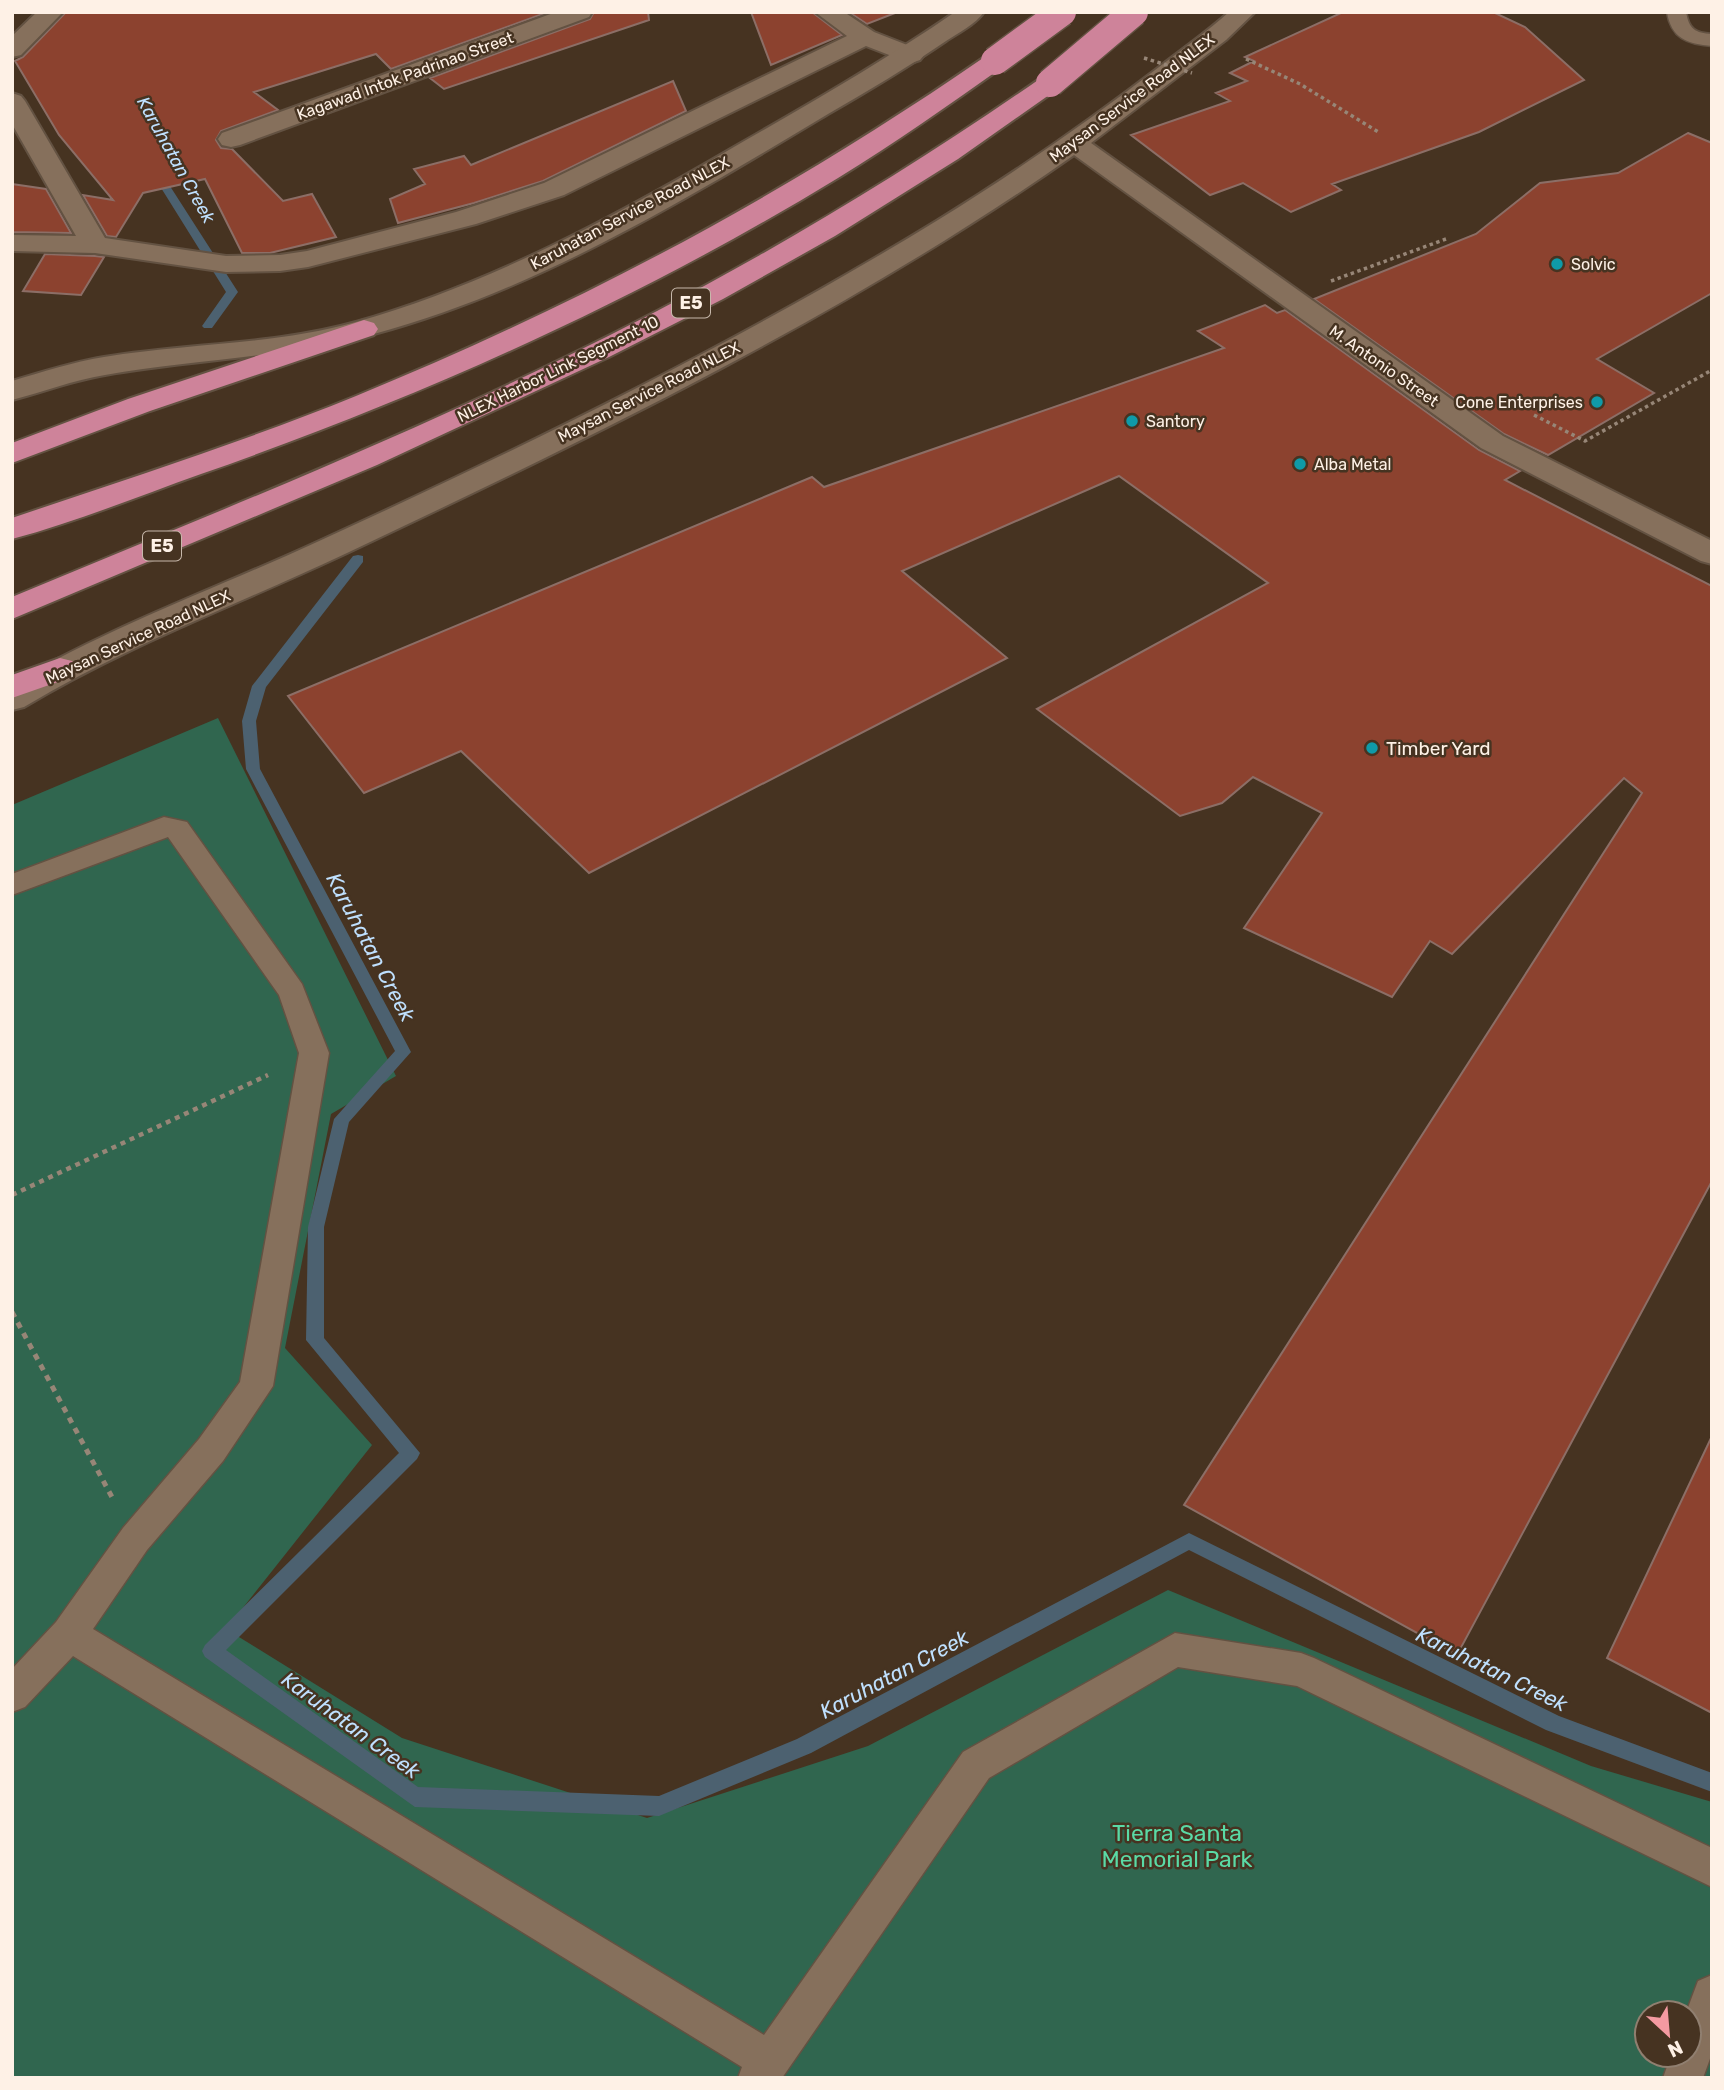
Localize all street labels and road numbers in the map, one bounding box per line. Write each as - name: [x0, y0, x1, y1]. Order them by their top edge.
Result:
- street label: Kagawad Intok Padrinao Street: [294, 28, 516, 124]
- street label: Maysan Service Road NLEX: [1046, 30, 1218, 166]
- street label: Karuhatan Service Road NLEX: [527, 152, 733, 274]
- road number: E5: [672, 288, 710, 318]
- street label: NLEX Harbor Link Segment 10: [454, 312, 662, 426]
- street label: M. Antonio Street: [1326, 321, 1442, 411]
- street label: Maysan Service Road NLEX: [555, 338, 743, 446]
- road number: E5: [143, 532, 181, 560]
- street label: Maysan Service Road NLEX: [43, 586, 233, 688]

